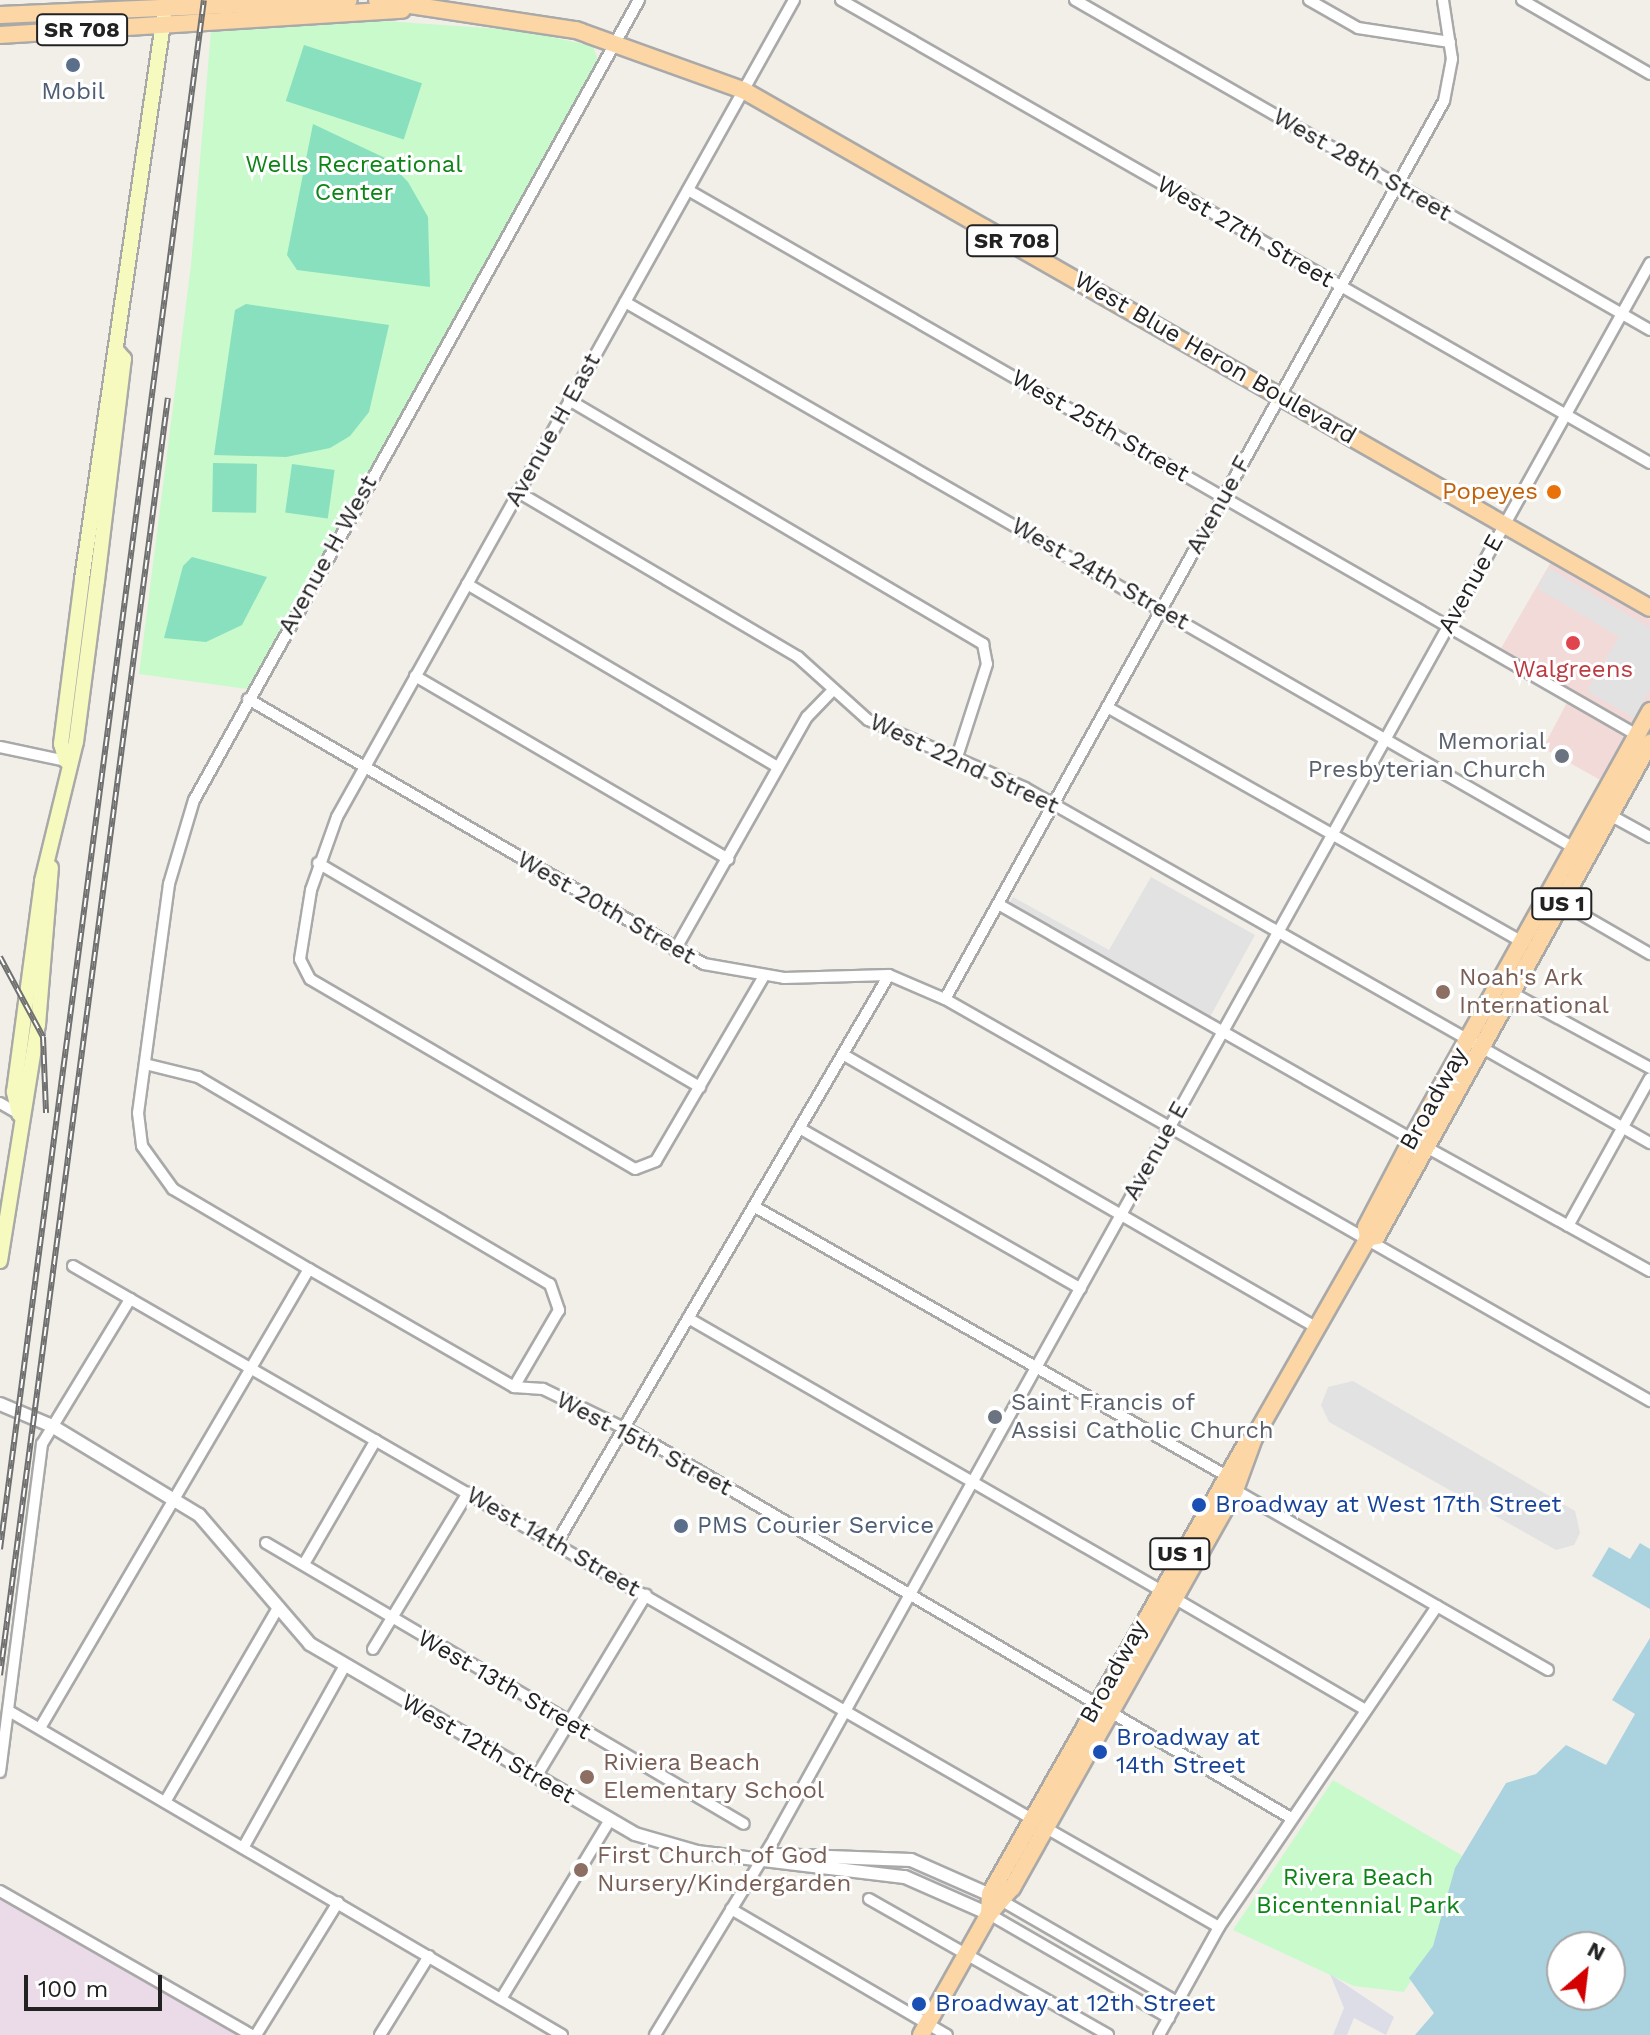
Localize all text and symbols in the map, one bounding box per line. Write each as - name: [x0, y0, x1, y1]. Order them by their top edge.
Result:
- road number: SR 708: [34, 12, 130, 48]
- marker: Mobil: [64, 56, 82, 74]
- place label: Mobil: [41, 78, 105, 106]
- street label: West 28th Street: [1268, 102, 1456, 228]
- park label: Wells Recreational Center: [245, 151, 463, 207]
- street label: West 27th Street: [1152, 170, 1338, 294]
- road number: SR 708: [964, 223, 1060, 259]
- street label: West Blue Heron Boulevard: [1069, 265, 1361, 451]
- street label: Avenue H East: [499, 348, 607, 512]
- street label: West 25th Street: [1006, 363, 1194, 489]
- street label: Avenue F: [1180, 451, 1258, 559]
- street label: Avenue H West: [272, 470, 384, 640]
- place label: Popeyes: [1442, 478, 1538, 506]
- marker: Popeyes: [1545, 483, 1563, 501]
- street label: West 24th Street: [1006, 511, 1194, 637]
- street label: Avenue E: [1432, 530, 1510, 638]
- marker: Walgreens: [1564, 634, 1582, 652]
- place label: Walgreens: [1513, 656, 1633, 684]
- street label: West 22nd Street: [865, 708, 1063, 820]
- place label: Memorial Presbyterian Church: [1308, 728, 1546, 784]
- marker: Memorial Presbyterian Church: [1553, 747, 1571, 765]
- street label: West 20th Street: [512, 845, 700, 971]
- road number: US 1: [1530, 886, 1594, 922]
- place label: Noah's Ark International: [1459, 964, 1609, 1020]
- marker: Noah's Ark International: [1434, 983, 1452, 1001]
- street label: Broadway: [1394, 1043, 1474, 1155]
- street label: Avenue E: [1117, 1097, 1195, 1205]
- street label: West 15th Street: [551, 1385, 737, 1503]
- place label: Saint Francis of Assisi Catholic Church: [1011, 1389, 1274, 1445]
- marker: Saint Francis of Assisi Catholic Church: [986, 1408, 1004, 1426]
- street label: West 14th Street: [461, 1480, 645, 1604]
- place label: Broadway at West 17th Street: [1215, 1491, 1563, 1519]
- marker: Broadway at West 17th Street: [1190, 1496, 1208, 1514]
- place label: PMS Courier Service: [697, 1512, 935, 1540]
- marker: PMS Courier Service: [672, 1517, 690, 1535]
- road number: US 1: [1148, 1536, 1212, 1572]
- street label: Broadway: [1074, 1616, 1154, 1728]
- street label: West 13th Street: [412, 1624, 596, 1746]
- street label: West 12th Street: [396, 1688, 580, 1810]
- place label: Broadway at 14th Street: [1116, 1724, 1261, 1780]
- marker: Broadway at 14th Street: [1091, 1743, 1109, 1761]
- place label: Riviera Beach Elementary School: [603, 1749, 825, 1805]
- marker: Riviera Beach Elementary School: [578, 1768, 596, 1786]
- place label: First Church of God Nursery/Kindergarden: [597, 1842, 851, 1898]
- marker: First Church of God Nursery/Kindergarden: [572, 1861, 590, 1879]
- park label: Rivera Beach Bicentennial Park: [1256, 1864, 1460, 1920]
- north arrow: [1546, 1931, 1626, 2011]
- text: N: [1583, 1936, 1610, 1966]
- scale bar: [28, 1959, 166, 2009]
- text: 100 m: [38, 1975, 108, 2003]
- place label: Broadway at 12th Street: [935, 1990, 1216, 2018]
- marker: Broadway at 12th Street: [910, 1995, 928, 2013]

